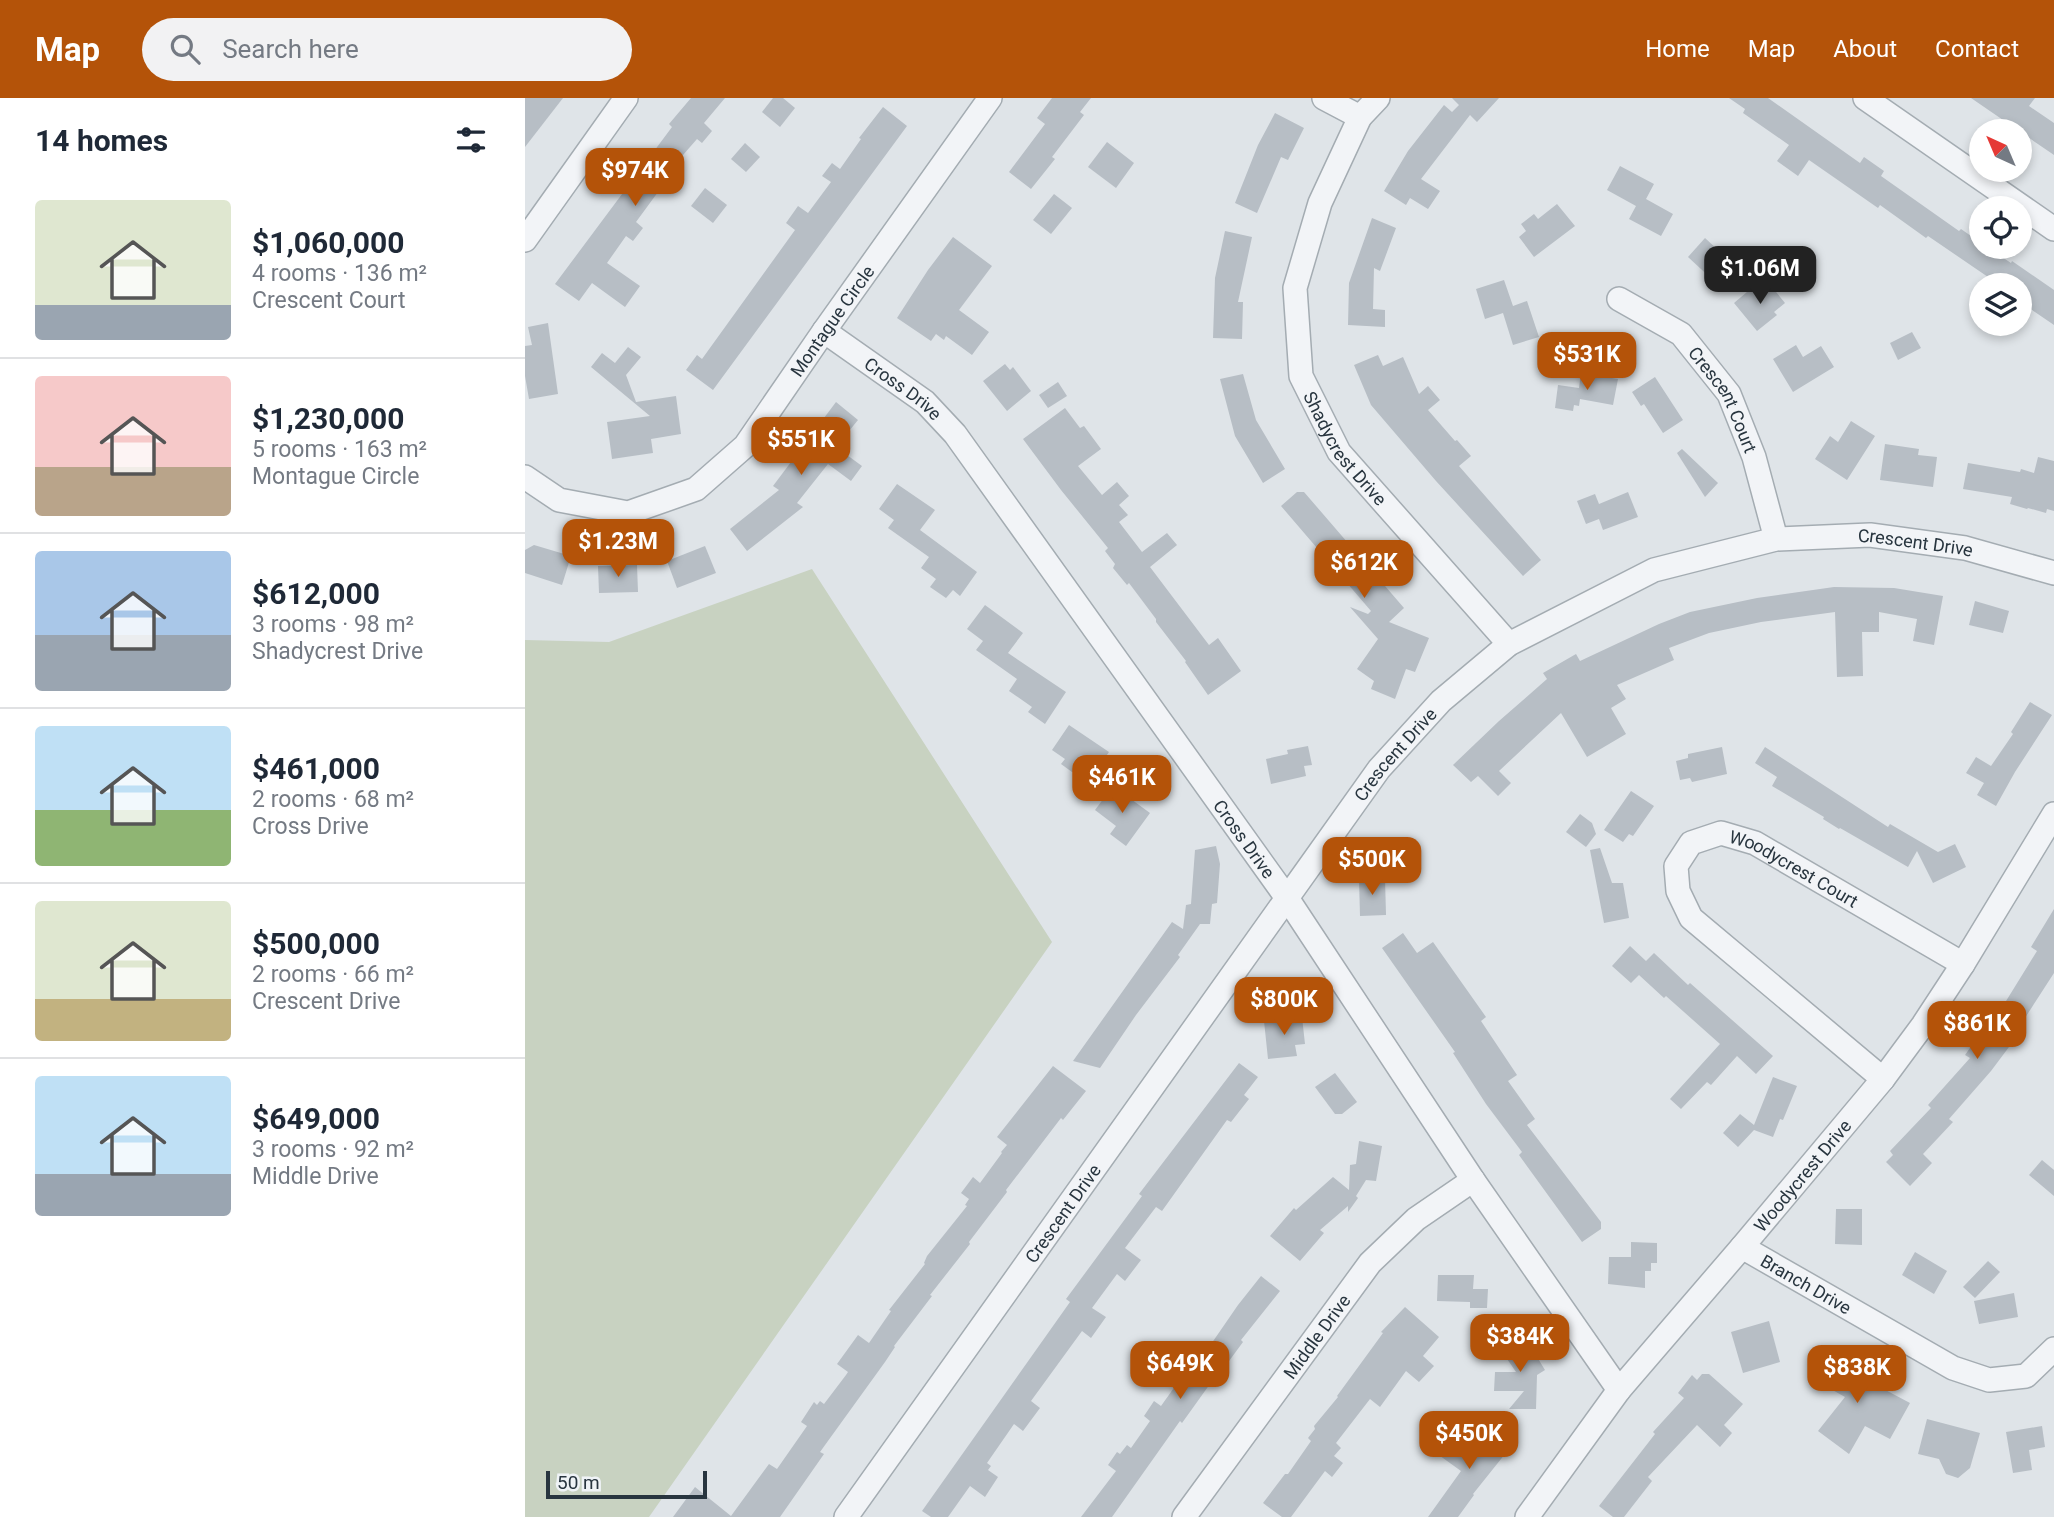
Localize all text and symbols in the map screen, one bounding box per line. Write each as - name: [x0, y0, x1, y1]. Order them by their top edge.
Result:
- search box: [142, 18, 632, 81]
- text: Map: [35, 30, 100, 69]
- icon: search: [166, 30, 204, 68]
- text: Search here: [222, 34, 359, 64]
- text: Home: [1645, 35, 1710, 63]
- text: Map: [1748, 35, 1795, 63]
- text: About: [1833, 35, 1897, 63]
- text: Contact: [1935, 35, 2019, 63]
- north arrow: [1969, 119, 2032, 182]
- map controls: [1969, 119, 2032, 336]
- icon: filters: [452, 121, 490, 159]
- text: 14 homes: [35, 123, 168, 158]
- pin: $974K: [586, 148, 684, 208]
- text: $974K: [601, 157, 669, 184]
- button: locate: [1969, 196, 2032, 259]
- text: $1,060,000: [252, 225, 404, 260]
- icon: home: [91, 228, 175, 312]
- pin: $1.06M: [1703, 246, 1817, 306]
- text: $1.06M: [1720, 255, 1800, 282]
- text: 4 rooms · 136 m²: [252, 260, 427, 287]
- street label: Montague Circle: [786, 261, 878, 380]
- button: layers: [1969, 273, 2032, 336]
- text: Crescent Court: [252, 287, 405, 314]
- pin: $531K: [1538, 332, 1636, 392]
- text: $531K: [1553, 341, 1621, 368]
- street label: Crescent Court: [1685, 342, 1762, 456]
- street label: Cross Drive: [861, 352, 947, 424]
- street label: Shadycrest Drive: [1300, 388, 1391, 509]
- text: $1,230,000: [252, 401, 404, 436]
- icon: home: [91, 404, 175, 488]
- pin: $551K: [752, 418, 850, 477]
- text: $551K: [767, 426, 835, 453]
- text: 5 rooms · 163 m²: [252, 436, 427, 463]
- text: Montague Circle: [252, 463, 419, 490]
- pin: $1.23M: [561, 519, 675, 579]
- street label: Crescent Drive: [1857, 525, 1976, 560]
- text: $1.23M: [578, 528, 658, 555]
- pin: $612K: [1315, 540, 1413, 600]
- text: $612K: [1330, 549, 1398, 576]
- text: $612,000: [252, 576, 380, 611]
- icon: home: [91, 579, 175, 663]
- text: 3 rooms · 98 m²: [252, 611, 414, 638]
- text: Shadycrest Drive: [252, 638, 423, 665]
- street label: Crescent Drive: [1349, 703, 1440, 805]
- text: $461,000: [252, 751, 380, 786]
- icon: home: [91, 754, 175, 838]
- pin: $461K: [1073, 756, 1171, 815]
- text: $461K: [1088, 764, 1156, 791]
- text: 2 rooms · 68 m²: [252, 786, 414, 813]
- street label: Cross Drive: [1209, 795, 1280, 882]
- text: Cross Drive: [252, 813, 369, 840]
- street label: Woodycrest Court: [1727, 826, 1862, 911]
- pin: $500K: [1323, 838, 1421, 897]
- text: $500K: [1338, 846, 1406, 873]
- text: $500,000: [252, 926, 380, 961]
- icon: home: [91, 929, 175, 1013]
- text: 2 rooms · 66 m²: [252, 961, 414, 988]
- pin: $800K: [1235, 978, 1333, 1037]
- text: $800K: [1250, 986, 1318, 1013]
- text: Crescent Drive: [252, 988, 400, 1015]
- pin: $861K: [1928, 1002, 2026, 1061]
- text: $861K: [1943, 1010, 2011, 1037]
- text: $649,000: [252, 1101, 380, 1136]
- icon: home: [91, 1104, 175, 1188]
- street label: Woodycrest Drive: [1749, 1115, 1855, 1236]
- text: 3 rooms · 92 m²: [252, 1136, 414, 1163]
- street label: Crescent Drive: [1020, 1160, 1105, 1267]
- text: Middle Drive: [252, 1163, 379, 1190]
- street label: Branch Drive: [1757, 1250, 1855, 1318]
- street label: Middle Drive: [1279, 1290, 1354, 1383]
- pin: $384K: [1471, 1314, 1569, 1374]
- text: $384K: [1486, 1323, 1554, 1350]
- pin: $649K: [1131, 1342, 1229, 1401]
- pin: $838K: [1808, 1346, 1906, 1405]
- text: $649K: [1146, 1350, 1214, 1377]
- text: $838K: [1823, 1354, 1891, 1381]
- pin: $450K: [1420, 1412, 1518, 1471]
- text: $450K: [1435, 1420, 1503, 1447]
- scale bar: [546, 1468, 707, 1500]
- text: 50 m: [557, 1471, 600, 1494]

